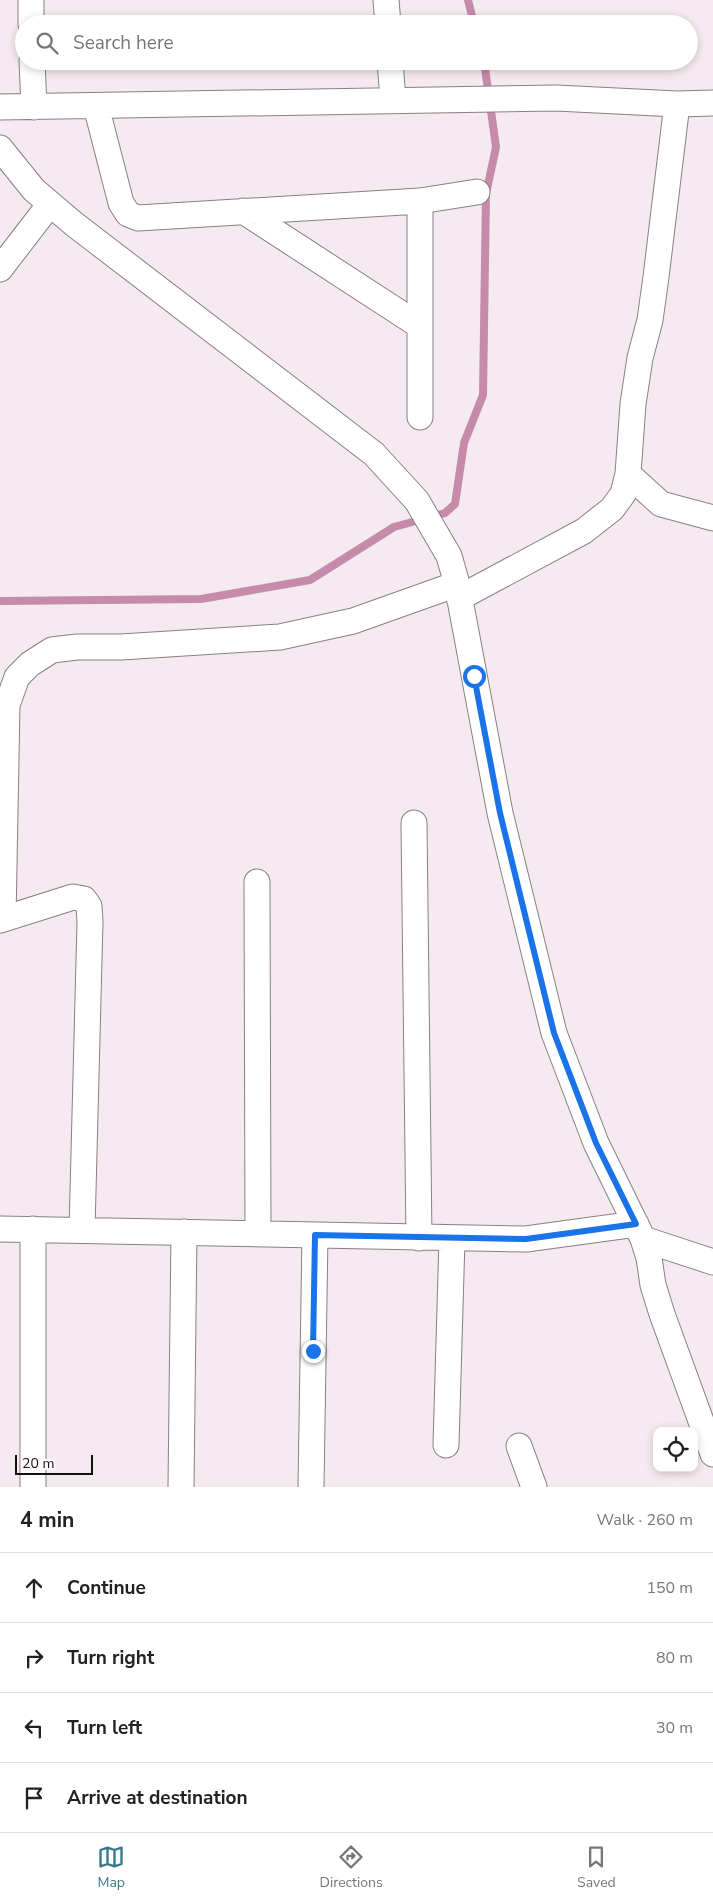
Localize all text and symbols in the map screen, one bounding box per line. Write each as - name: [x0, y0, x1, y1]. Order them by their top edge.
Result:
- search box: [15, 15, 698, 70]
- icon: search: [33, 29, 61, 57]
- text: Search here: [73, 30, 174, 56]
- route start: [463, 665, 486, 688]
- route end: [302, 1340, 325, 1363]
- map controls: [653, 1427, 698, 1472]
- button: locate: [653, 1427, 698, 1472]
- scale bar: [15, 1452, 92, 1475]
- text: 20 m: [22, 1454, 54, 1473]
- text: 4 min: [20, 1506, 74, 1534]
- text: Walk · 260 m: [597, 1509, 693, 1531]
- icon: ahead: [20, 1574, 48, 1602]
- text: Continue: [67, 1575, 146, 1601]
- text: 150 m: [646, 1577, 693, 1599]
- icon: right: [20, 1644, 48, 1672]
- text: Turn right: [67, 1645, 154, 1671]
- text: 80 m: [656, 1647, 693, 1669]
- icon: left: [20, 1714, 48, 1742]
- text: Turn left: [67, 1715, 142, 1741]
- text: 30 m: [656, 1717, 693, 1739]
- icon: arrive: [20, 1784, 48, 1812]
- text: Arrive at destination: [67, 1785, 248, 1811]
- tab: Map: [97, 1843, 125, 1892]
- tab: Directions: [320, 1843, 383, 1892]
- tab: Saved: [577, 1843, 616, 1892]

